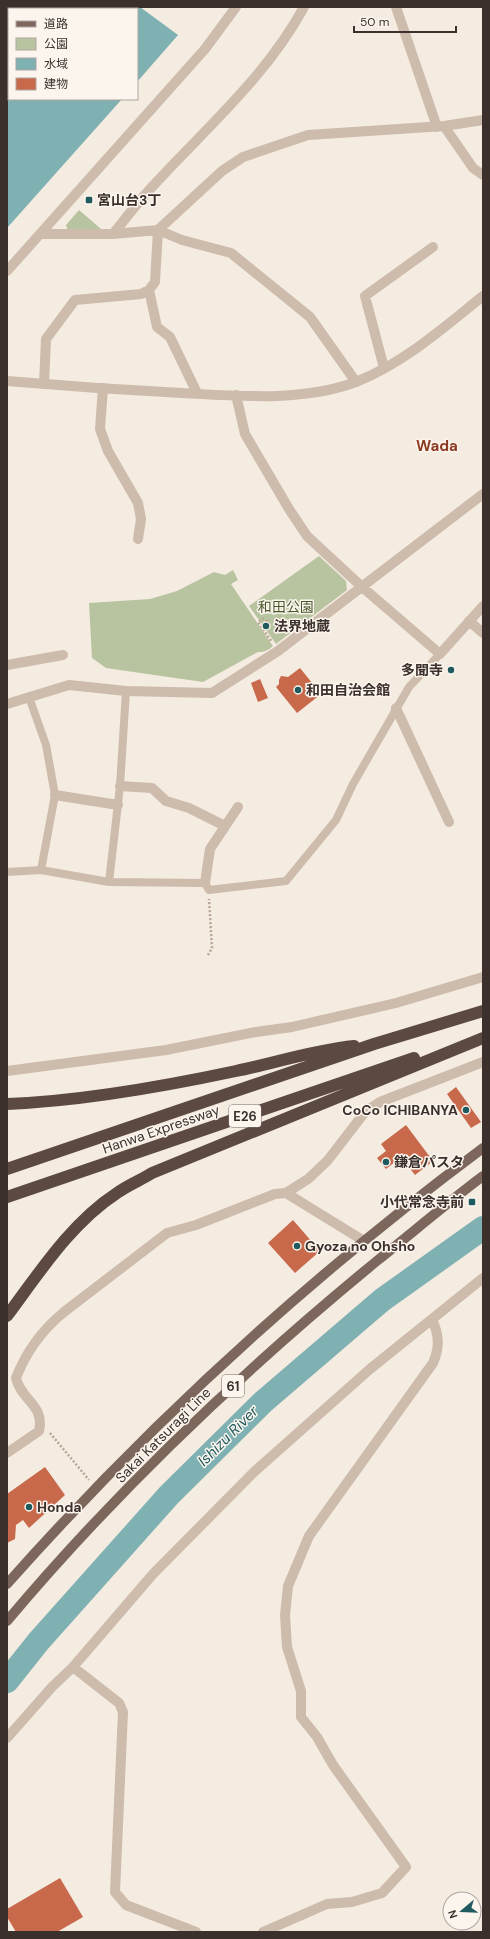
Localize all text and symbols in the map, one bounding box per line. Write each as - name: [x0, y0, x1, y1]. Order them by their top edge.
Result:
- legend: [8, 8, 138, 100]
- scale bar: [354, 8, 456, 34]
- text: 50 m: [360, 14, 389, 30]
- text: 道路: [44, 16, 68, 32]
- text: 公園: [44, 36, 68, 52]
- text: 水域: [44, 56, 68, 72]
- text: 建物: [44, 76, 68, 92]
- place label: 宮山台3丁: [97, 191, 161, 209]
- marker: 宮山台3丁: [84, 195, 94, 205]
- district label: Wada: [416, 436, 458, 456]
- park label: 和田公園: [258, 598, 314, 616]
- place label: 法界地蔵: [274, 617, 330, 635]
- marker: 法界地蔵: [261, 621, 271, 631]
- place label: 多聞寺: [401, 661, 443, 679]
- marker: 多聞寺: [446, 665, 456, 675]
- place label: 和田自治会館: [306, 681, 390, 699]
- marker: 和田自治会館: [293, 685, 303, 695]
- street label: Hanwa Expressway: [100, 1100, 222, 1158]
- place label: CoCo ICHIBANYA: [342, 1101, 458, 1119]
- road number: E26: [229, 1105, 261, 1127]
- marker: CoCo ICHIBANYA: [461, 1105, 471, 1115]
- place label: 鎌倉パスタ: [394, 1153, 464, 1171]
- marker: 鎌倉パスタ: [381, 1157, 391, 1167]
- place label: 小代常念寺前: [380, 1193, 464, 1211]
- marker: 小代常念寺前: [467, 1197, 477, 1207]
- place label: Gyoza no Ohsho: [305, 1237, 415, 1255]
- marker: Gyoza no Ohsho: [292, 1241, 302, 1251]
- road number: 61: [222, 1375, 244, 1397]
- street label: Sakai Katsuragi Line: [111, 1383, 215, 1487]
- water label: Ishizu River: [193, 1401, 263, 1471]
- place label: Honda: [37, 1498, 82, 1516]
- marker: Honda: [24, 1502, 34, 1512]
- north arrow: [442, 1891, 482, 1931]
- text: N: [445, 1908, 460, 1920]

